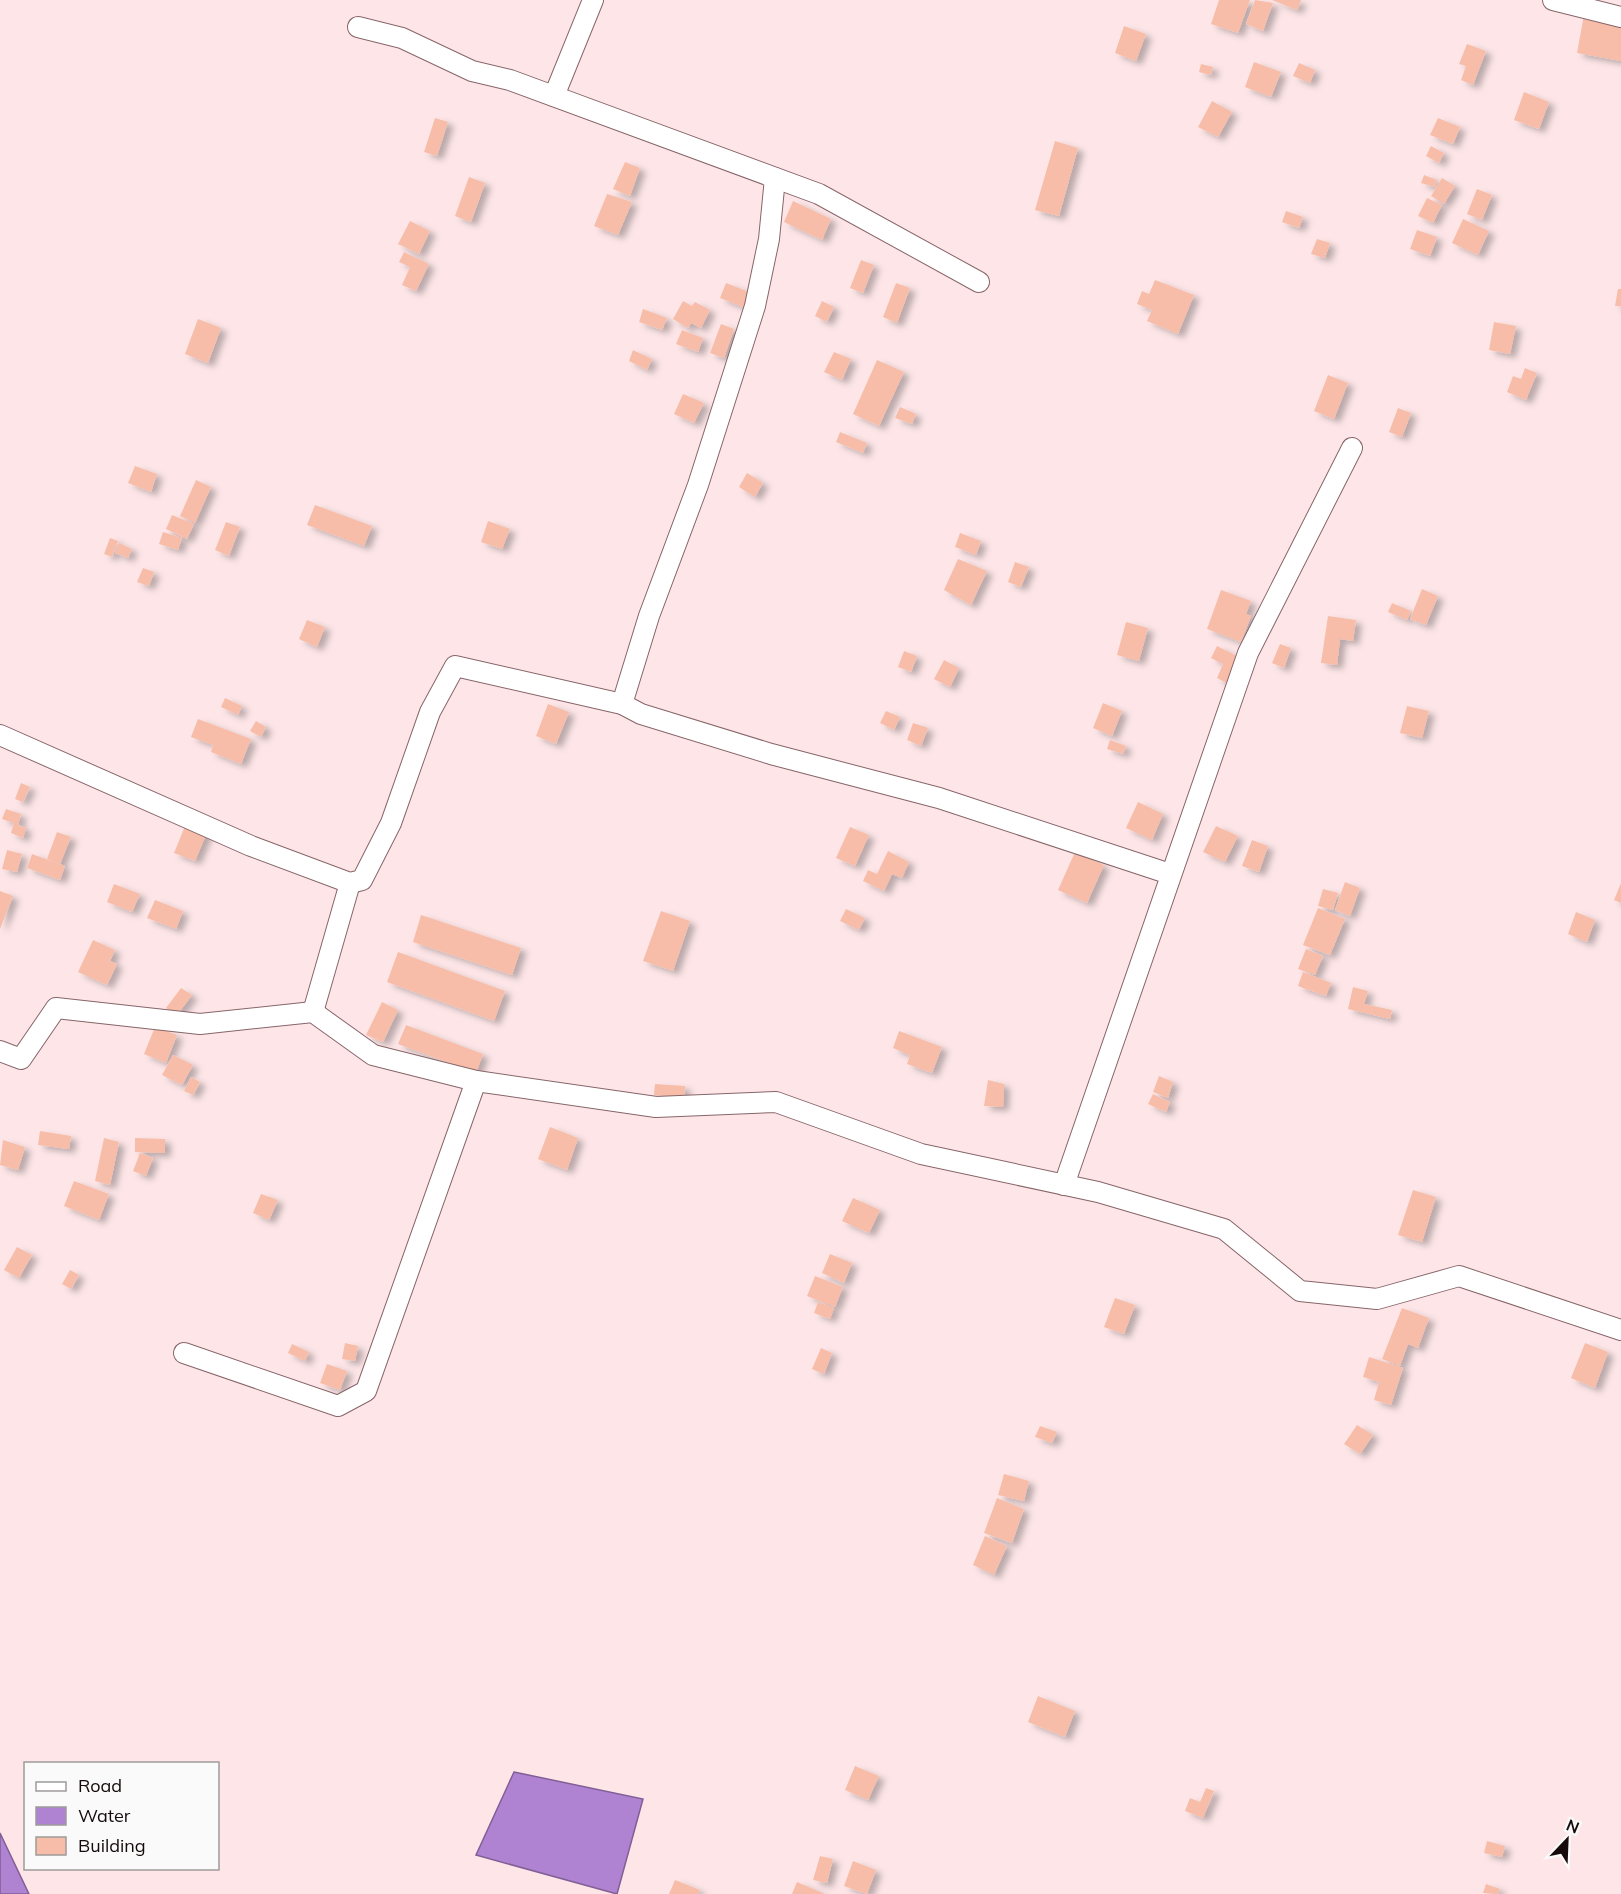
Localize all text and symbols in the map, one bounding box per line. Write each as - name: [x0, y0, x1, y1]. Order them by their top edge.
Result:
- legend: [24, 1762, 219, 1870]
- text: Road: [78, 1774, 122, 1797]
- text: Water: [78, 1804, 131, 1827]
- north arrow: [1537, 1810, 1597, 1870]
- text: N: [1563, 1815, 1582, 1838]
- text: Building: [78, 1834, 146, 1857]

